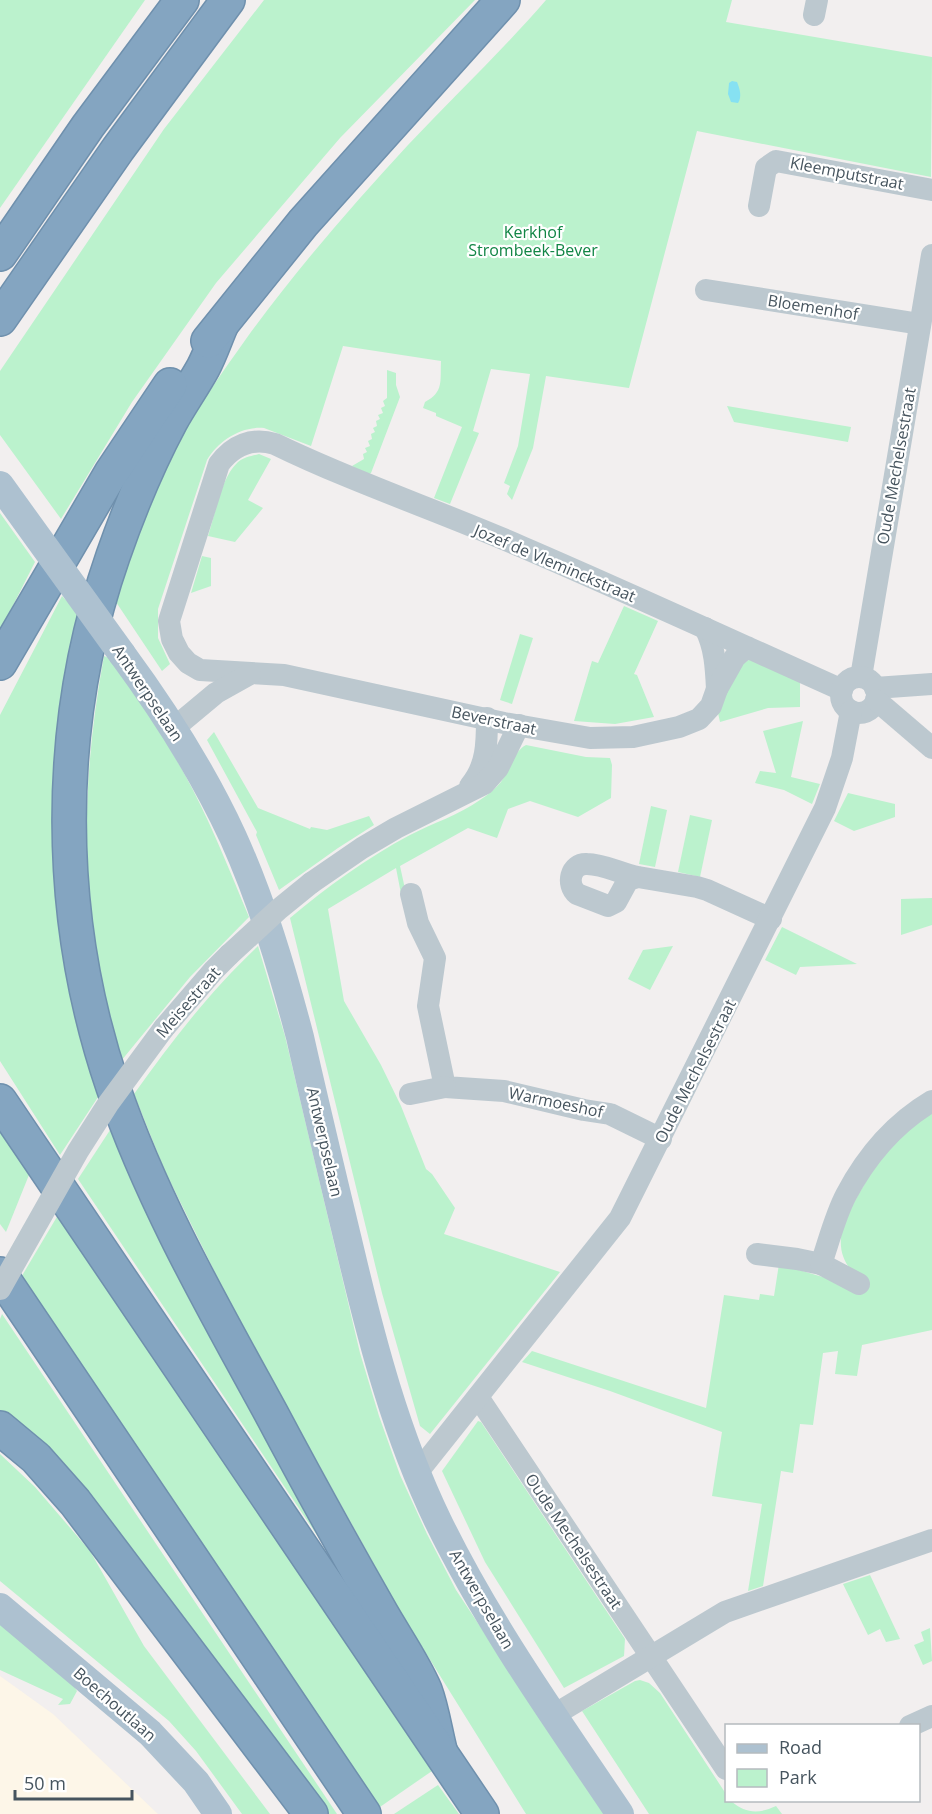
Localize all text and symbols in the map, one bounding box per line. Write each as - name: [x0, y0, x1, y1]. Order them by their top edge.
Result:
- street label: Kleemputstraat: [788, 151, 906, 195]
- park label: Kerkhof Strombeek-Bever: [468, 221, 598, 261]
- street label: Bloemenhof: [766, 289, 861, 325]
- street label: Oude Mechelsestraat: [871, 385, 921, 546]
- street label: Jozef de Vleminckstraat: [469, 518, 639, 607]
- street label: Antwerpselaan: [108, 641, 188, 745]
- street label: Beverstraat: [450, 700, 539, 740]
- street label: Meisestraat: [151, 962, 225, 1042]
- street label: Oude Mechelsestraat: [649, 995, 741, 1147]
- street label: Warmoeshof: [507, 1081, 607, 1123]
- street label: Antwerpselaan: [302, 1085, 348, 1199]
- street label: Oude Mechelsestraat: [520, 1469, 628, 1613]
- street label: Antwerpselaan: [445, 1545, 519, 1653]
- street label: Boechoutlaan: [69, 1662, 161, 1746]
- legend: [725, 1724, 920, 1802]
- text: Road: [779, 1735, 822, 1759]
- scale bar: [15, 1763, 132, 1801]
- text: Park: [779, 1765, 817, 1789]
- text: 50 m: [24, 1771, 66, 1795]

